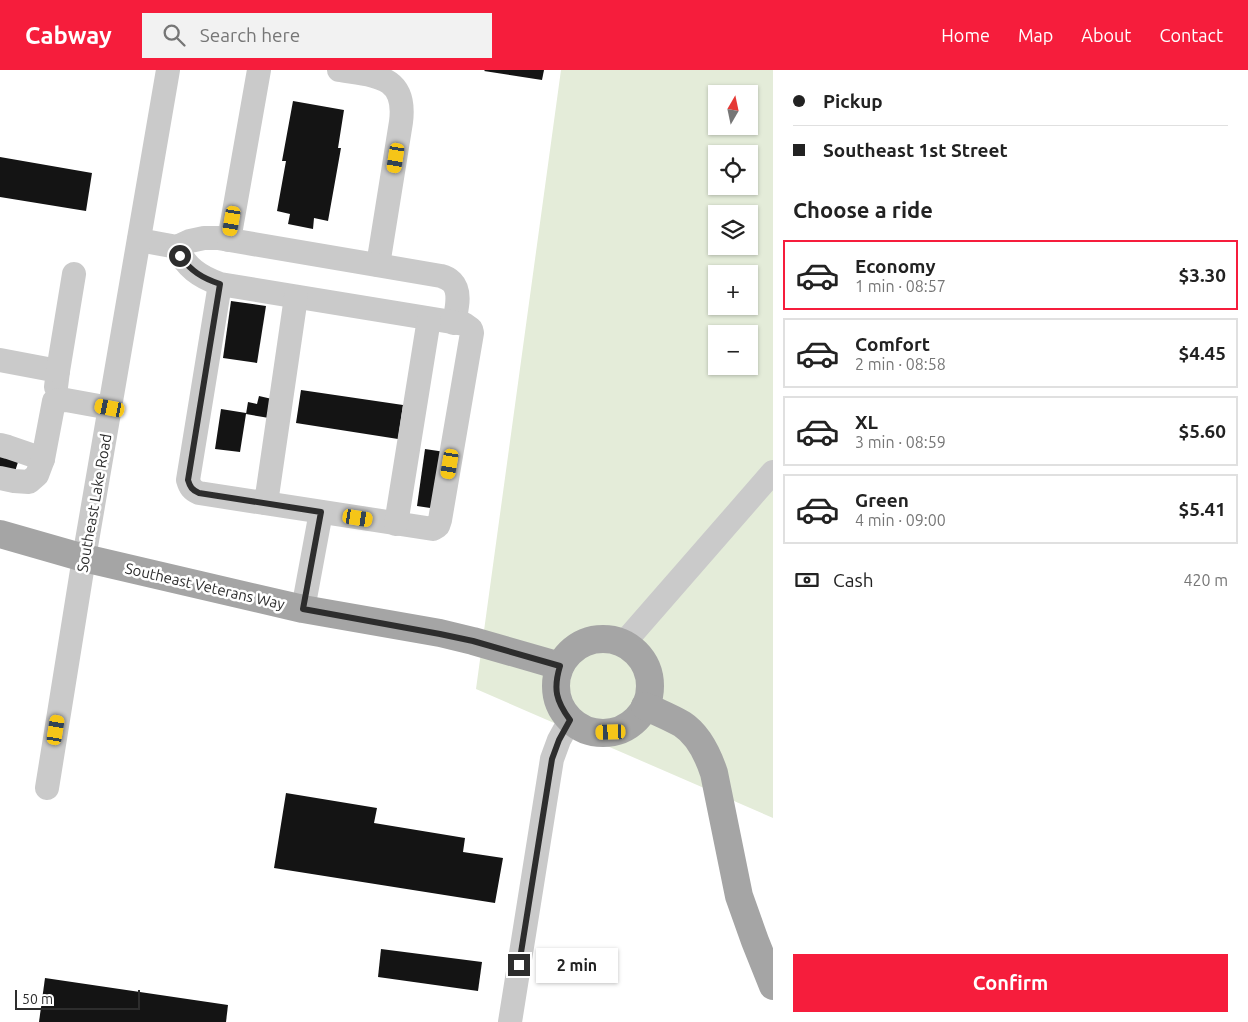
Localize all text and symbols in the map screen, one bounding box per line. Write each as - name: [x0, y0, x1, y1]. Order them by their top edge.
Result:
- search box: [142, 13, 492, 58]
- icon: search: [160, 21, 188, 49]
- text: Cabway: [25, 22, 112, 49]
- text: Search here: [200, 24, 300, 46]
- text: Home: [941, 25, 990, 45]
- text: Map: [1018, 25, 1053, 45]
- text: About: [1081, 25, 1131, 45]
- text: Contact: [1159, 25, 1223, 45]
- north arrow: [708, 85, 758, 135]
- map controls: [708, 85, 758, 375]
- text: Pickup: [823, 90, 883, 112]
- text: Southeast 1st Street: [823, 139, 1008, 161]
- car: [386, 142, 405, 174]
- button: locate: [708, 145, 758, 195]
- text: Choose a ride: [793, 197, 933, 222]
- car: [222, 205, 241, 237]
- button: layers: [708, 205, 758, 255]
- route start: [169, 245, 191, 267]
- icon: car: [795, 253, 840, 298]
- text: Economy: [855, 255, 936, 277]
- text: $3.30: [1178, 264, 1226, 286]
- button: +: [708, 265, 758, 315]
- text: 1 min · 08:57: [855, 277, 946, 295]
- button: −: [708, 325, 758, 375]
- icon: car: [795, 331, 840, 376]
- text: Comfort: [855, 333, 930, 355]
- text: $4.45: [1178, 342, 1226, 364]
- text: 2 min · 08:58: [855, 355, 946, 373]
- car: [93, 398, 126, 418]
- icon: car: [795, 409, 840, 454]
- text: XL: [855, 411, 878, 433]
- text: $5.60: [1178, 420, 1226, 442]
- street label: Southeast Lake Road: [73, 432, 115, 574]
- text: 3 min · 08:59: [855, 433, 946, 451]
- car: [440, 448, 459, 480]
- icon: car: [795, 487, 840, 532]
- text: Green: [855, 489, 909, 511]
- text: $5.41: [1178, 498, 1226, 520]
- car: [342, 508, 373, 528]
- text: 4 min · 09:00: [855, 511, 946, 529]
- street label: Southeast Veterans Way: [124, 559, 286, 613]
- icon: cash: [793, 566, 821, 594]
- text: Cash: [833, 569, 874, 591]
- text: 420 m: [1183, 571, 1228, 589]
- car: [46, 714, 65, 746]
- car: [595, 724, 626, 740]
- callout: 2 min: [536, 948, 619, 982]
- route end: [508, 954, 530, 976]
- button: Confirm: [793, 954, 1228, 1012]
- text: 2 min: [557, 956, 597, 974]
- scale bar: [15, 987, 140, 1010]
- text: 50 m: [22, 991, 53, 1007]

